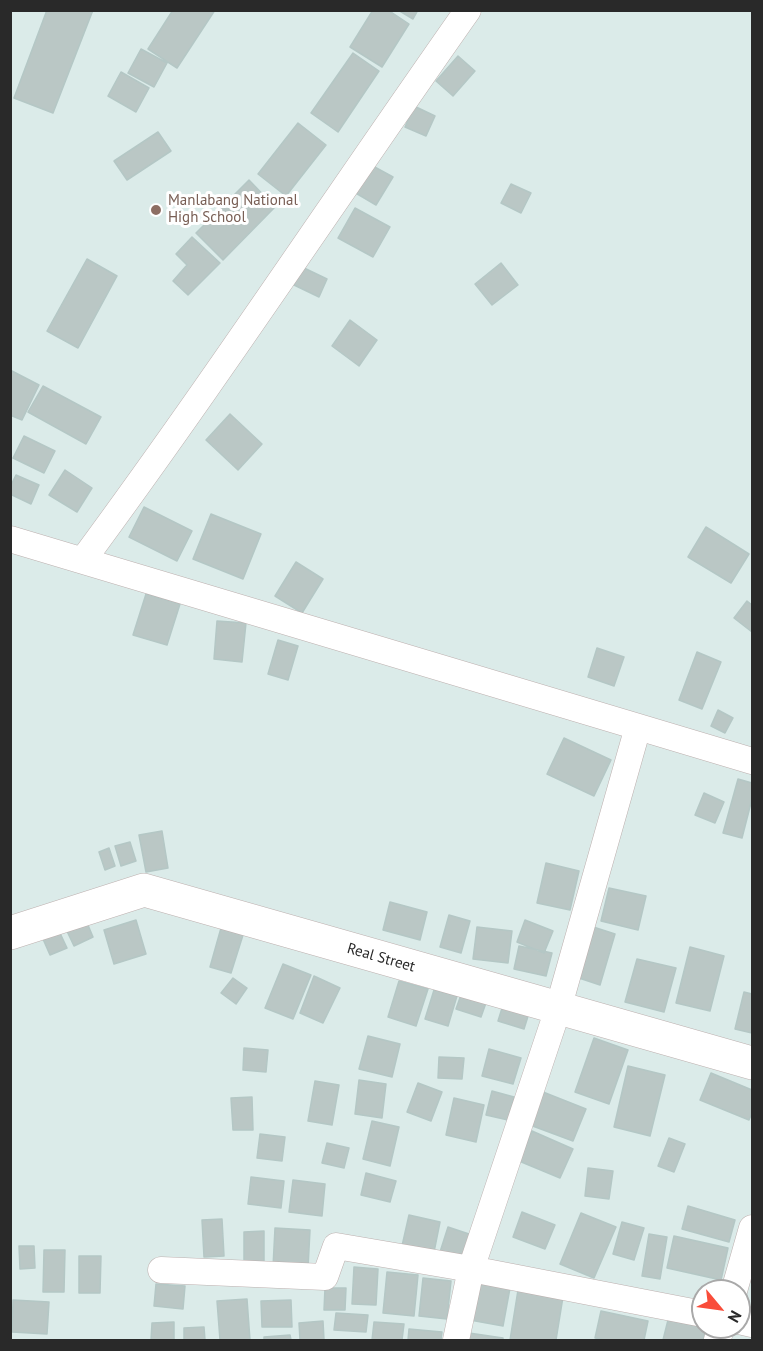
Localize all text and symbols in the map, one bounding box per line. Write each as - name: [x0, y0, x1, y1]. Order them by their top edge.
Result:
- place label: Manlabang National High School: [168, 192, 298, 227]
- marker: Manlabang National High School: [149, 203, 163, 217]
- street label: Real Street: [345, 940, 417, 976]
- north arrow: [691, 1279, 751, 1339]
- text: N: [724, 1307, 746, 1326]

